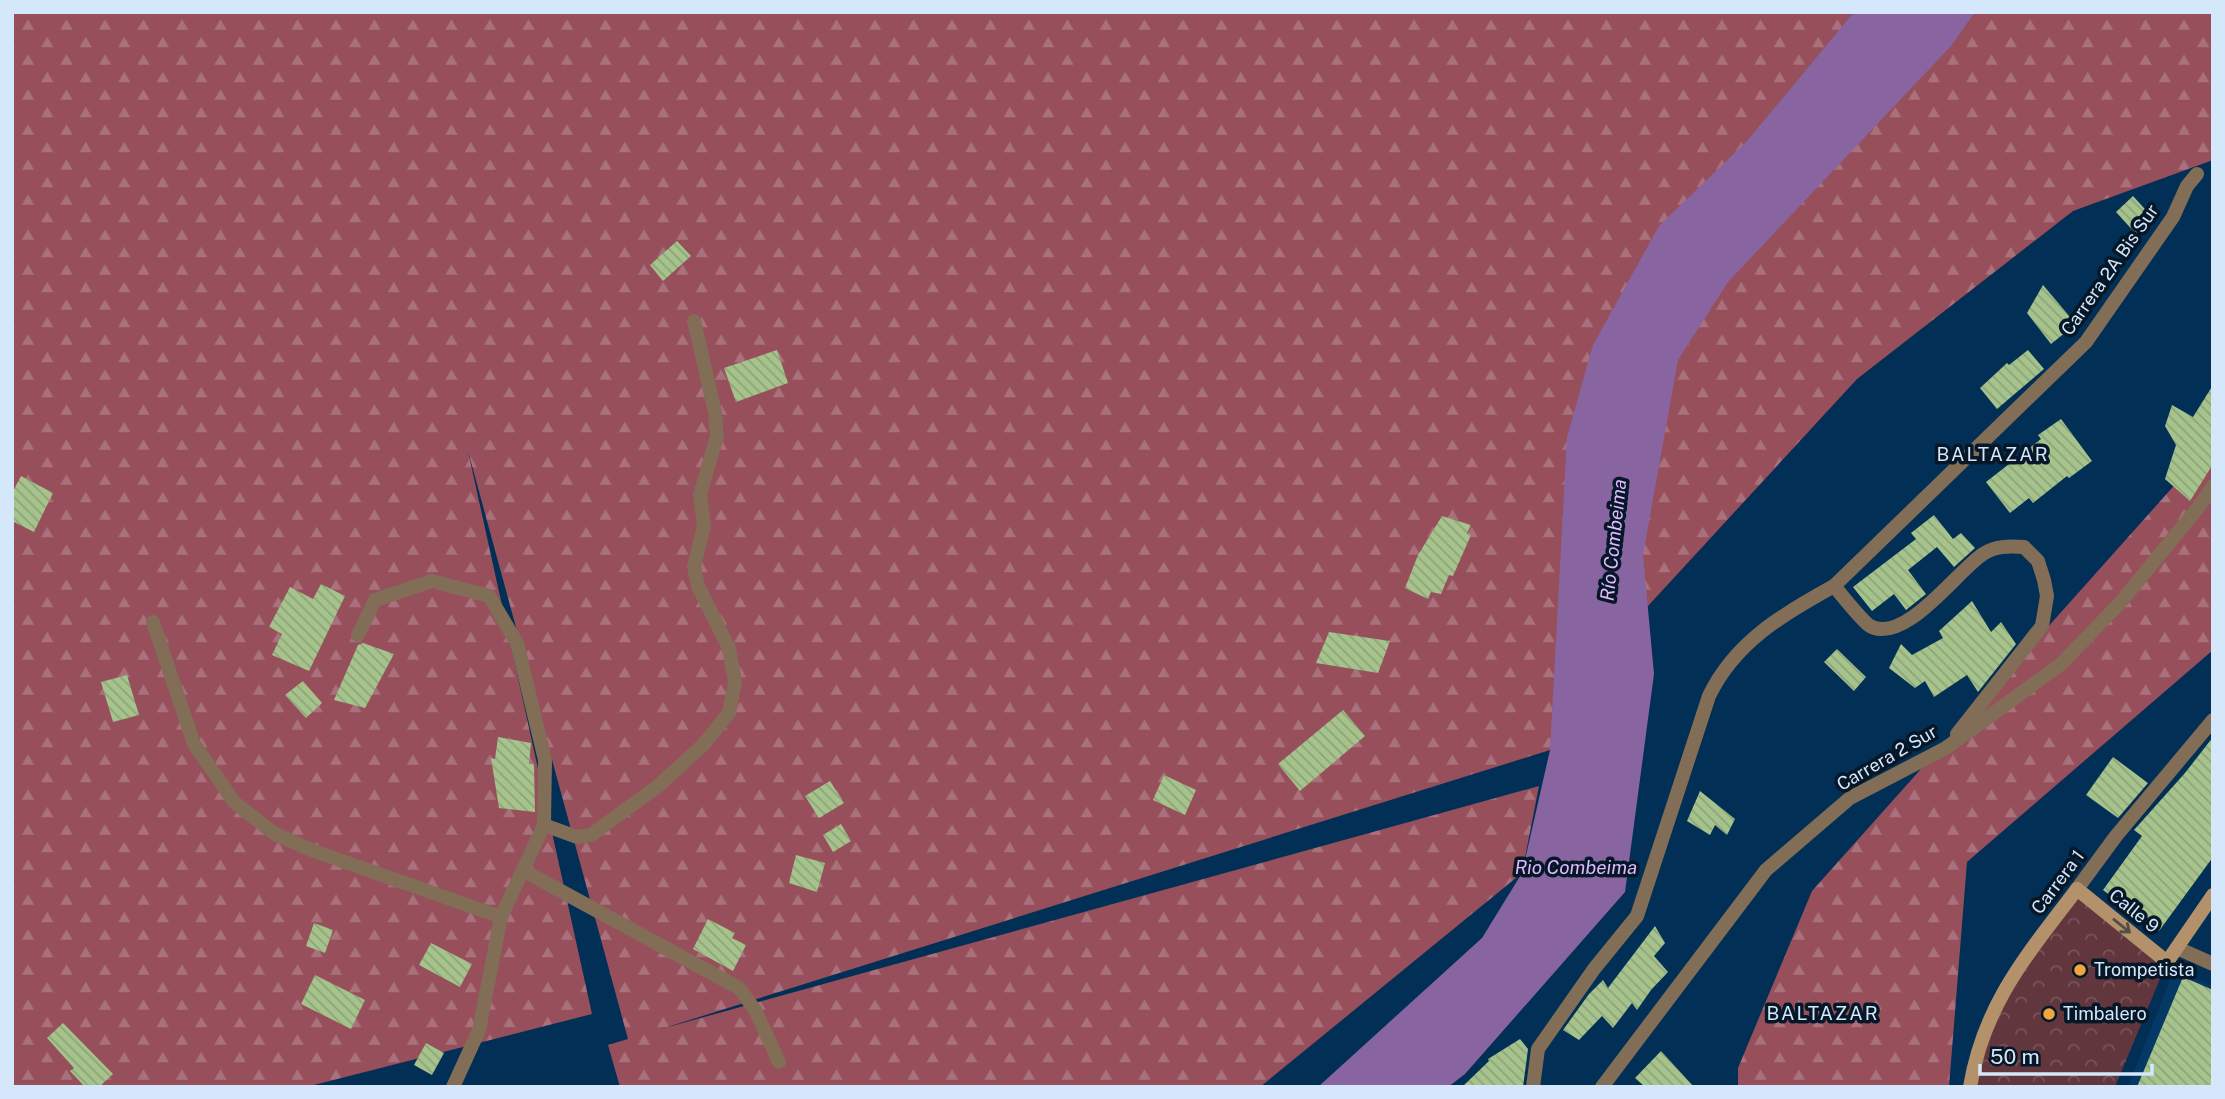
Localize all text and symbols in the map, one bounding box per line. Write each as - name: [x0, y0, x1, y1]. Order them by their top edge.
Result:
- street label: Carrera 2A Bis Sur: [2057, 200, 2163, 339]
- district label: BALTAZAR: [1936, 443, 2050, 465]
- water label: Río Combeima: [1596, 478, 1630, 602]
- street label: Carrera 2 Sur: [1833, 720, 1941, 795]
- street label: Carrera 1: [2027, 846, 2088, 918]
- water label: Rio Combeima: [1515, 856, 1637, 878]
- street label: Calle 9: [2105, 884, 2164, 937]
- one-way arrow: [2112, 918, 2130, 933]
- place label: Trompetista: [2094, 959, 2195, 980]
- marker: Trompetista: [2072, 962, 2088, 978]
- district label: BALTAZAR: [1766, 1002, 1880, 1024]
- place label: Timbalero: [2063, 1003, 2147, 1024]
- marker: Timbalero: [2041, 1006, 2057, 1022]
- scale bar: [1980, 1032, 2152, 1076]
- text: 50 m: [1990, 1044, 2040, 1069]

